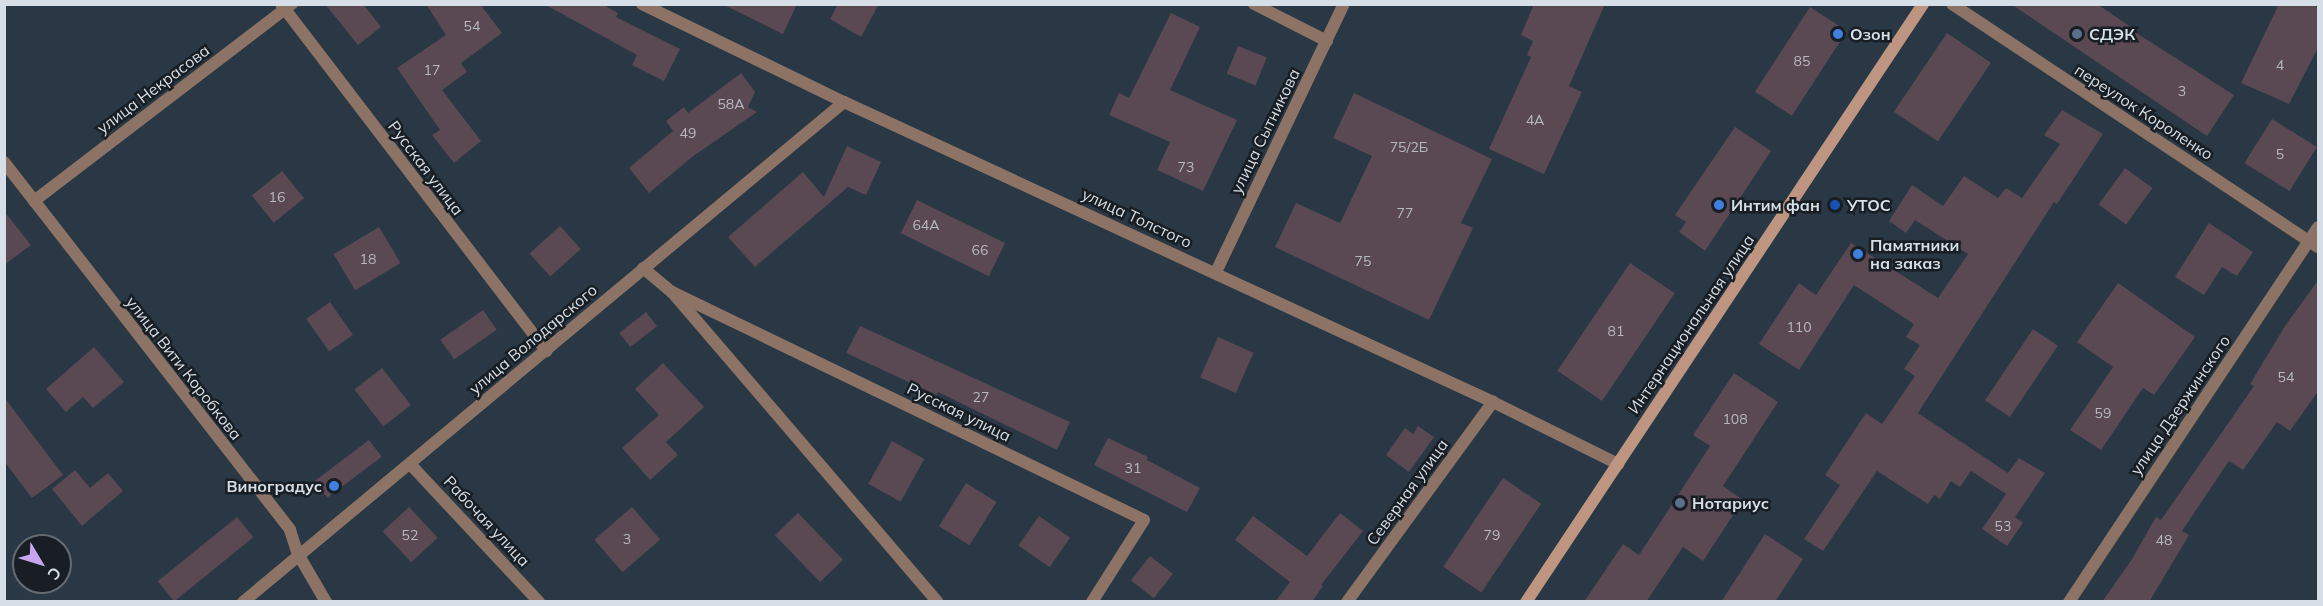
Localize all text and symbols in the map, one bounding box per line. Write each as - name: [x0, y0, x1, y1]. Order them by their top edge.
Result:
- house number: 54: [464, 18, 480, 34]
- place label: Озон: [1850, 24, 1891, 44]
- place label: СДЭК: [2089, 24, 2135, 44]
- marker: Озон: [1831, 27, 1845, 41]
- marker: СДЭК: [2070, 27, 2084, 41]
- street label: улица Некрасова: [93, 40, 213, 138]
- house number: 85: [1794, 53, 1810, 69]
- house number: 4: [2276, 57, 2284, 73]
- street label: переулок Короленко: [2071, 60, 2217, 164]
- house number: 17: [424, 62, 440, 78]
- street label: улица Сытникова: [1226, 65, 1304, 197]
- house number: 3: [2178, 83, 2186, 99]
- house number: 58А: [717, 96, 745, 112]
- house number: 4А: [1526, 112, 1544, 128]
- street label: Русская улица: [384, 117, 468, 219]
- house number: 49: [680, 125, 696, 141]
- house number: 75/2Б: [1390, 139, 1428, 155]
- house number: 5: [2276, 146, 2284, 162]
- house number: 73: [1178, 159, 1194, 175]
- street label: улица Толстого: [1079, 184, 1195, 252]
- house number: 16: [269, 189, 285, 205]
- place label: Интим фан: [1731, 195, 1820, 215]
- place label: УТОС: [1847, 195, 1891, 215]
- marker: Интим фан: [1712, 198, 1726, 212]
- marker: УТОС: [1828, 198, 1842, 212]
- house number: 77: [1397, 205, 1413, 221]
- house number: 64А: [912, 217, 940, 233]
- street label: Интернациональная улица: [1624, 231, 1758, 417]
- place label: Памятники на заказ: [1870, 235, 1959, 273]
- house number: 66: [972, 242, 988, 258]
- marker: Памятники на заказ: [1851, 247, 1865, 261]
- house number: 18: [360, 251, 376, 267]
- house number: 75: [1355, 253, 1371, 269]
- street label: улица Володарского: [465, 280, 601, 398]
- street label: улица Вити Коробкова: [122, 292, 246, 444]
- house number: 110: [1786, 319, 1812, 335]
- house number: 81: [1608, 323, 1624, 339]
- street label: улица Дзержинского: [2126, 331, 2234, 479]
- house number: 54: [2278, 369, 2294, 385]
- street label: Русская улица: [904, 379, 1014, 445]
- house number: 27: [973, 389, 989, 405]
- house number: 59: [2095, 405, 2111, 421]
- house number: 108: [1722, 411, 1748, 427]
- street label: Северная улица: [1362, 435, 1452, 549]
- house number: 31: [1125, 460, 1141, 476]
- street label: Рабочая улица: [440, 472, 534, 570]
- place label: Виноградус: [227, 476, 322, 496]
- marker: Виноградус: [327, 479, 341, 493]
- place label: Нотариус: [1692, 493, 1769, 513]
- marker: Нотариус: [1673, 496, 1687, 510]
- house number: 53: [1995, 518, 2011, 534]
- house number: 52: [402, 527, 418, 543]
- house number: 79: [1484, 527, 1500, 543]
- house number: 3: [623, 531, 631, 547]
- house number: 48: [2156, 532, 2172, 548]
- north arrow: [12, 534, 72, 594]
- text: С: [43, 563, 66, 584]

